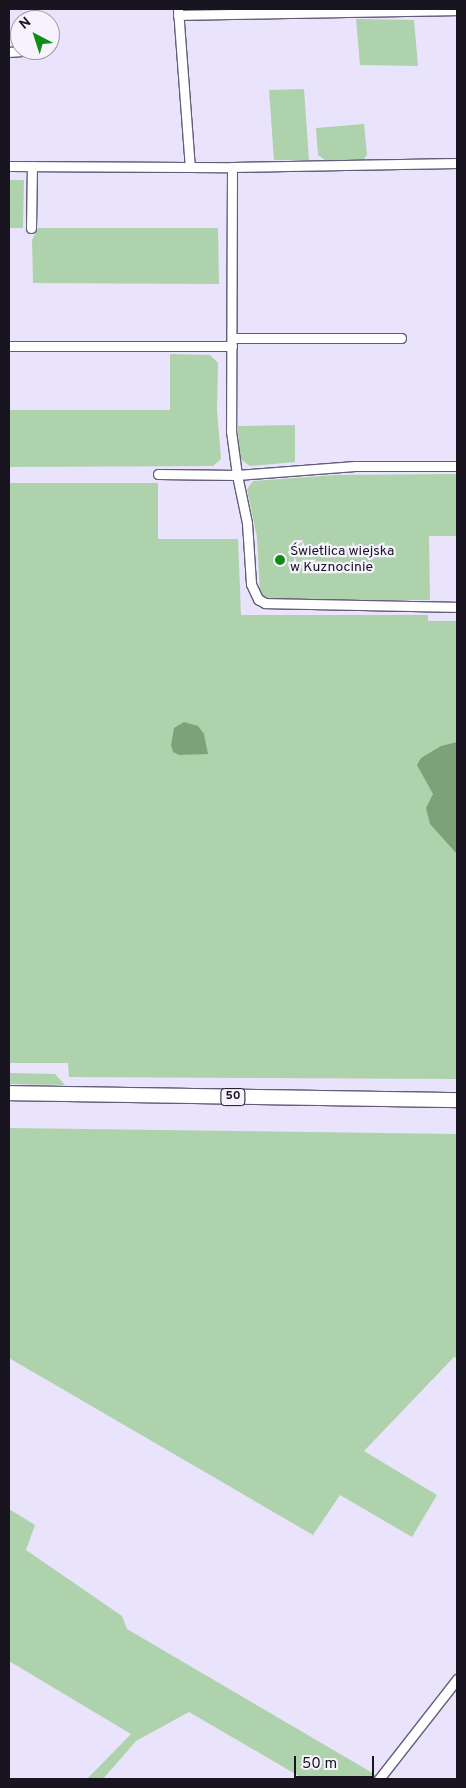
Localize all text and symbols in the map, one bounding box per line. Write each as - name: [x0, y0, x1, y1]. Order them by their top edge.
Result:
- north arrow: [10, 10, 60, 60]
- text: N: [16, 14, 35, 34]
- place label: Świetlica wiejska w Kuznocinie: [290, 544, 394, 576]
- marker: Świetlica wiejska w Kuznocinie: [274, 554, 286, 566]
- road number: 50: [219, 1088, 247, 1106]
- scale bar: [296, 1746, 376, 1778]
- text: 50 m: [302, 1755, 337, 1774]

